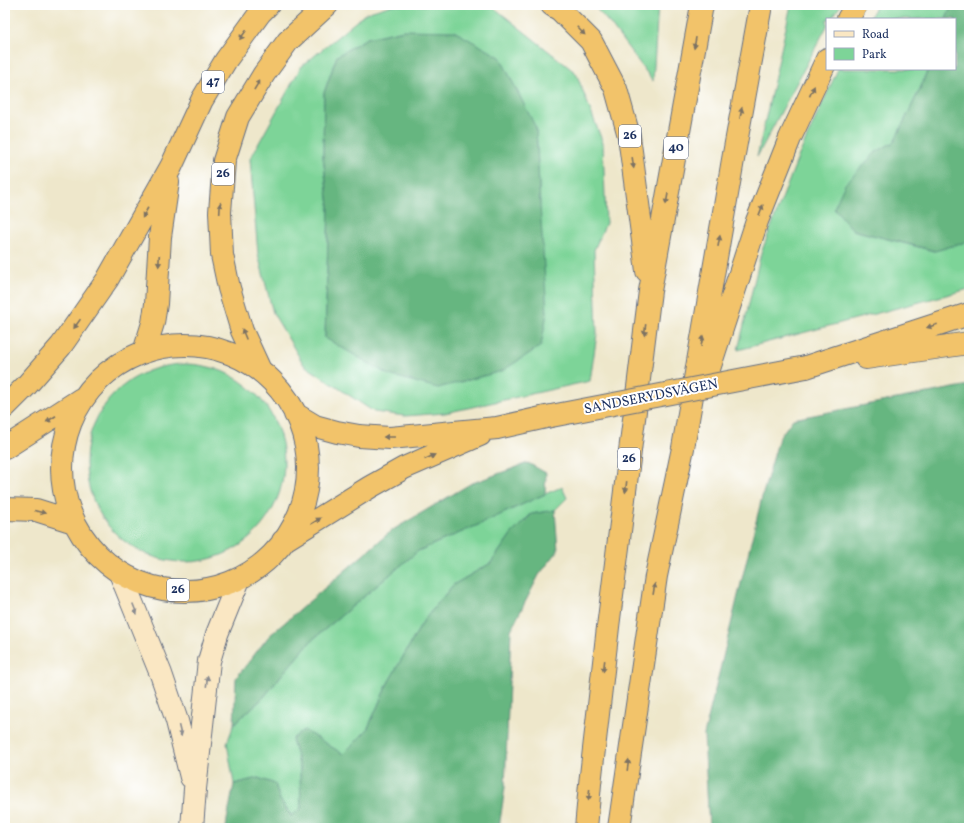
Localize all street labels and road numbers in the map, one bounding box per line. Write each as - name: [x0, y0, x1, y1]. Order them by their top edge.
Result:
- road number: 47: [202, 71, 224, 93]
- road number: 26: [619, 125, 641, 147]
- road number: 40: [664, 137, 688, 159]
- road number: 26: [212, 163, 234, 185]
- street label: SANDSERYDSVÄGEN: [582, 375, 720, 419]
- road number: 26: [618, 448, 640, 470]
- road number: 26: [167, 579, 189, 601]

